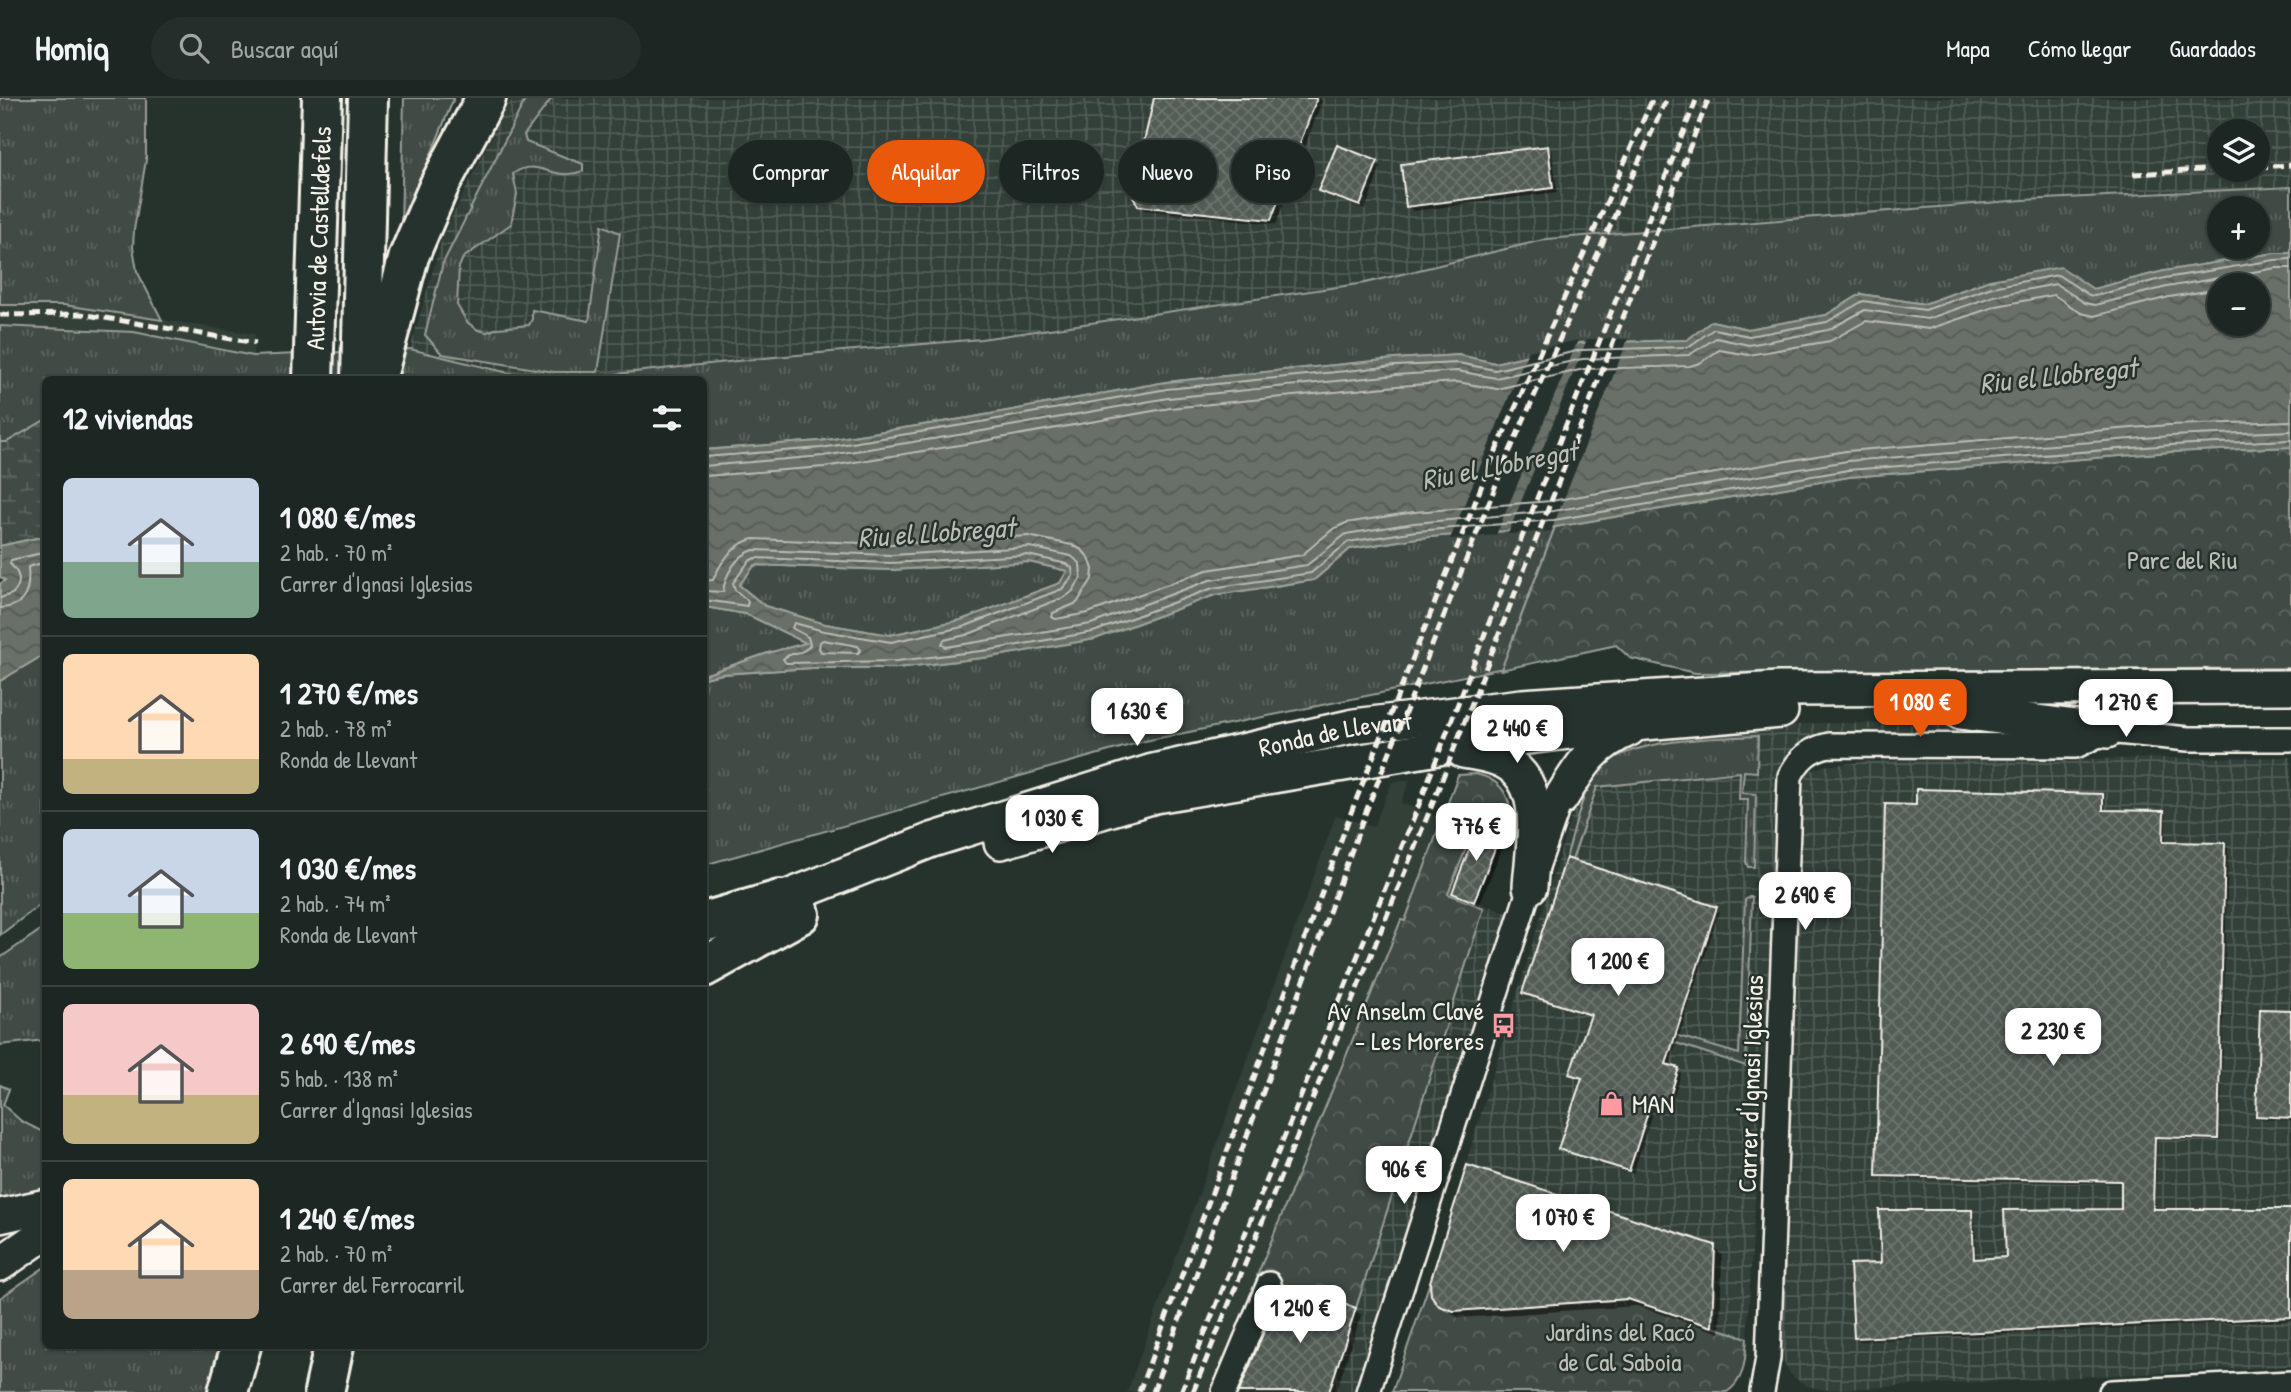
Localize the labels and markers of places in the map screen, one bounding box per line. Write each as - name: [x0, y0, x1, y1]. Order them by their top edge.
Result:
- pin: 1 080 €: [1855, 680, 1985, 739]
- pin: 1 270 €: [2061, 680, 2191, 739]
- pin: 1 630 €: [1072, 688, 1202, 748]
- pin: 2 440 €: [1452, 706, 1582, 765]
- pin: 1 030 €: [987, 796, 1117, 855]
- pin: 776 €: [1427, 804, 1525, 863]
- pin: 2 690 €: [1740, 872, 1870, 932]
- pin: 1 200 €: [1553, 939, 1683, 998]
- place label: Av Anselm Clavé - Les Moreres: [1327, 993, 1484, 1058]
- pin: 2 230 €: [1988, 1009, 2118, 1068]
- bus stop icon: Av Anselm Clavé - Les Moreres: [1490, 1011, 1518, 1039]
- place label: MAN: [1632, 1086, 1674, 1121]
- shop icon: MAN: [1598, 1089, 1626, 1117]
- pin: 906 €: [1355, 1146, 1453, 1206]
- pin: 1 070 €: [1498, 1194, 1628, 1254]
- pin: 1 240 €: [1235, 1286, 1365, 1345]

